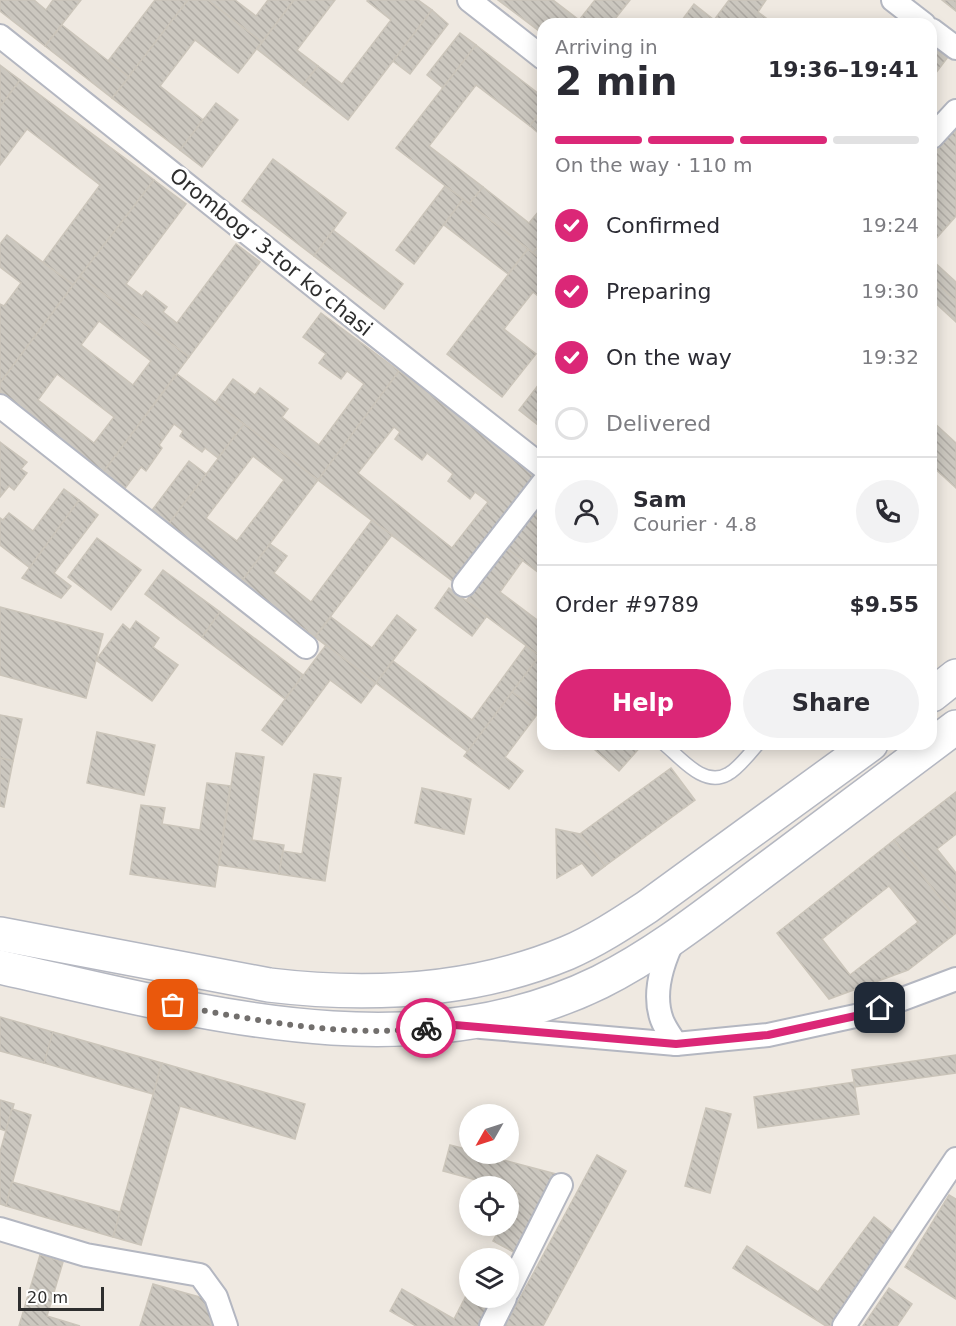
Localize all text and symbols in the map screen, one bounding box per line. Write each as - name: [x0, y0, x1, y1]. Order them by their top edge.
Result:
- text: Arriving in: [555, 35, 658, 59]
- text: 19:36–19:41: [768, 57, 919, 82]
- text: 2 min: [555, 59, 677, 104]
- text: On the way · 110 m: [555, 153, 753, 177]
- street label: Orombogʻ 3-tor koʻchasi: [165, 163, 377, 341]
- icon: check: [555, 209, 588, 242]
- text: Confirmed: [606, 213, 720, 238]
- text: 19:24: [861, 213, 919, 237]
- icon: check: [555, 275, 588, 308]
- text: Preparing: [606, 279, 712, 304]
- text: 19:30: [861, 279, 919, 303]
- icon: check: [555, 341, 588, 374]
- text: On the way: [606, 345, 732, 370]
- text: 19:32: [861, 345, 919, 369]
- text: Delivered: [606, 411, 711, 436]
- button: person: [555, 480, 618, 543]
- button: phone: [856, 480, 919, 543]
- text: Sam: [633, 487, 687, 512]
- text: Courier · 4.8: [633, 512, 757, 536]
- text: Order #9789: [555, 592, 699, 617]
- text: $9.55: [849, 592, 919, 617]
- button: Help: [555, 669, 731, 738]
- button: Share: [743, 669, 919, 738]
- pin: [147, 979, 198, 1030]
- pin: [854, 982, 905, 1033]
- icon: bag: [156, 988, 189, 1021]
- icon: home: [863, 991, 896, 1024]
- courier: [396, 998, 456, 1058]
- icon: bike: [410, 1012, 443, 1045]
- north arrow: [459, 1104, 519, 1164]
- map controls: [459, 1104, 519, 1308]
- button: locate: [459, 1176, 519, 1236]
- button: layers: [459, 1248, 519, 1308]
- scale bar: [18, 1284, 104, 1312]
- text: 20 m: [27, 1288, 68, 1307]

